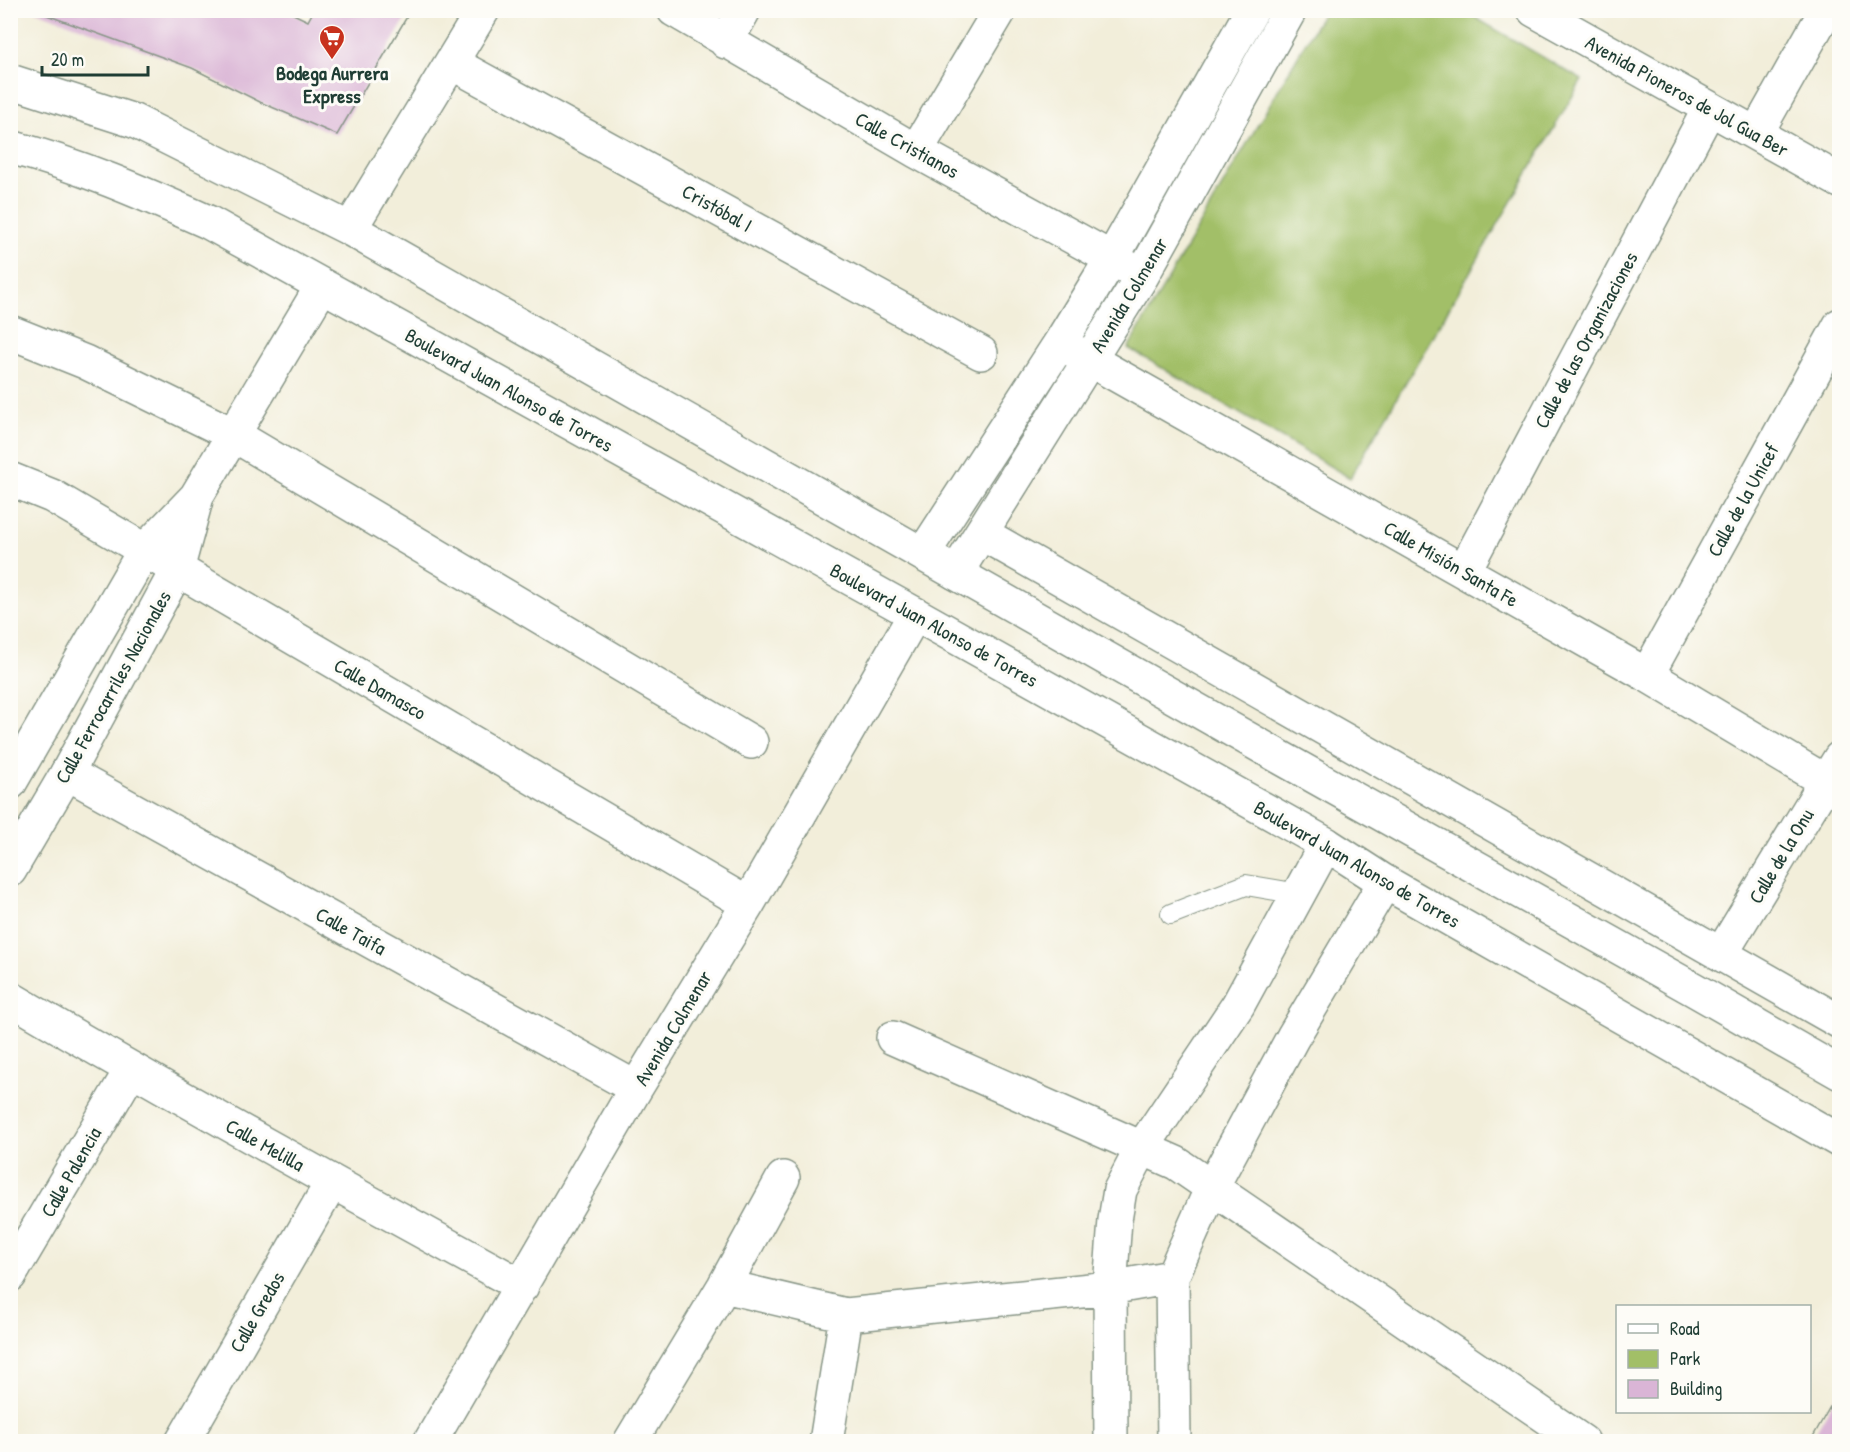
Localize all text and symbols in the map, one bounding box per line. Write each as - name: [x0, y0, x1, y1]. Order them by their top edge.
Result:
- supermarket icon: Bodega Aurrera Express: [317, 23, 347, 61]
- street label: Avenida Pioneros de Jol Gua Ber: [1581, 28, 1794, 163]
- scale bar: [42, 39, 148, 77]
- text: 20 m: [51, 47, 84, 72]
- place label: Bodega Aurrera Express: [276, 59, 388, 110]
- street label: Calle Cristianos: [850, 105, 964, 184]
- street label: Cristóbal I: [677, 177, 757, 238]
- street label: Avenida Colmenar: [1084, 232, 1174, 357]
- street label: Calle de las Organizaciones: [1528, 247, 1644, 433]
- street label: Boulevard Juan Alonso de Torres: [401, 321, 618, 458]
- street label: Calle de la Unicef: [1700, 438, 1785, 561]
- street label: Calle Misión Santa Fe: [1379, 514, 1523, 613]
- street label: Boulevard Juan Alonso de Torres: [826, 556, 1043, 693]
- street label: Calle Ferrocarriles Nacionales: [48, 585, 177, 788]
- street label: Calle Damasco: [329, 651, 431, 726]
- street label: Boulevard Juan Alonso de Torres: [1249, 793, 1465, 934]
- street label: Calle de la Onu: [1742, 803, 1820, 908]
- street label: Calle Taifa: [311, 900, 391, 961]
- street label: Avenida Colmenar: [628, 965, 718, 1090]
- street label: Calle Melilla: [221, 1112, 310, 1177]
- street label: Calle Palencia: [34, 1122, 107, 1222]
- street label: Calle Gredos: [223, 1266, 291, 1357]
- legend: [1616, 1305, 1811, 1413]
- text: Road: [1670, 1316, 1700, 1341]
- text: Park: [1670, 1346, 1701, 1371]
- text: Building: [1670, 1376, 1722, 1401]

